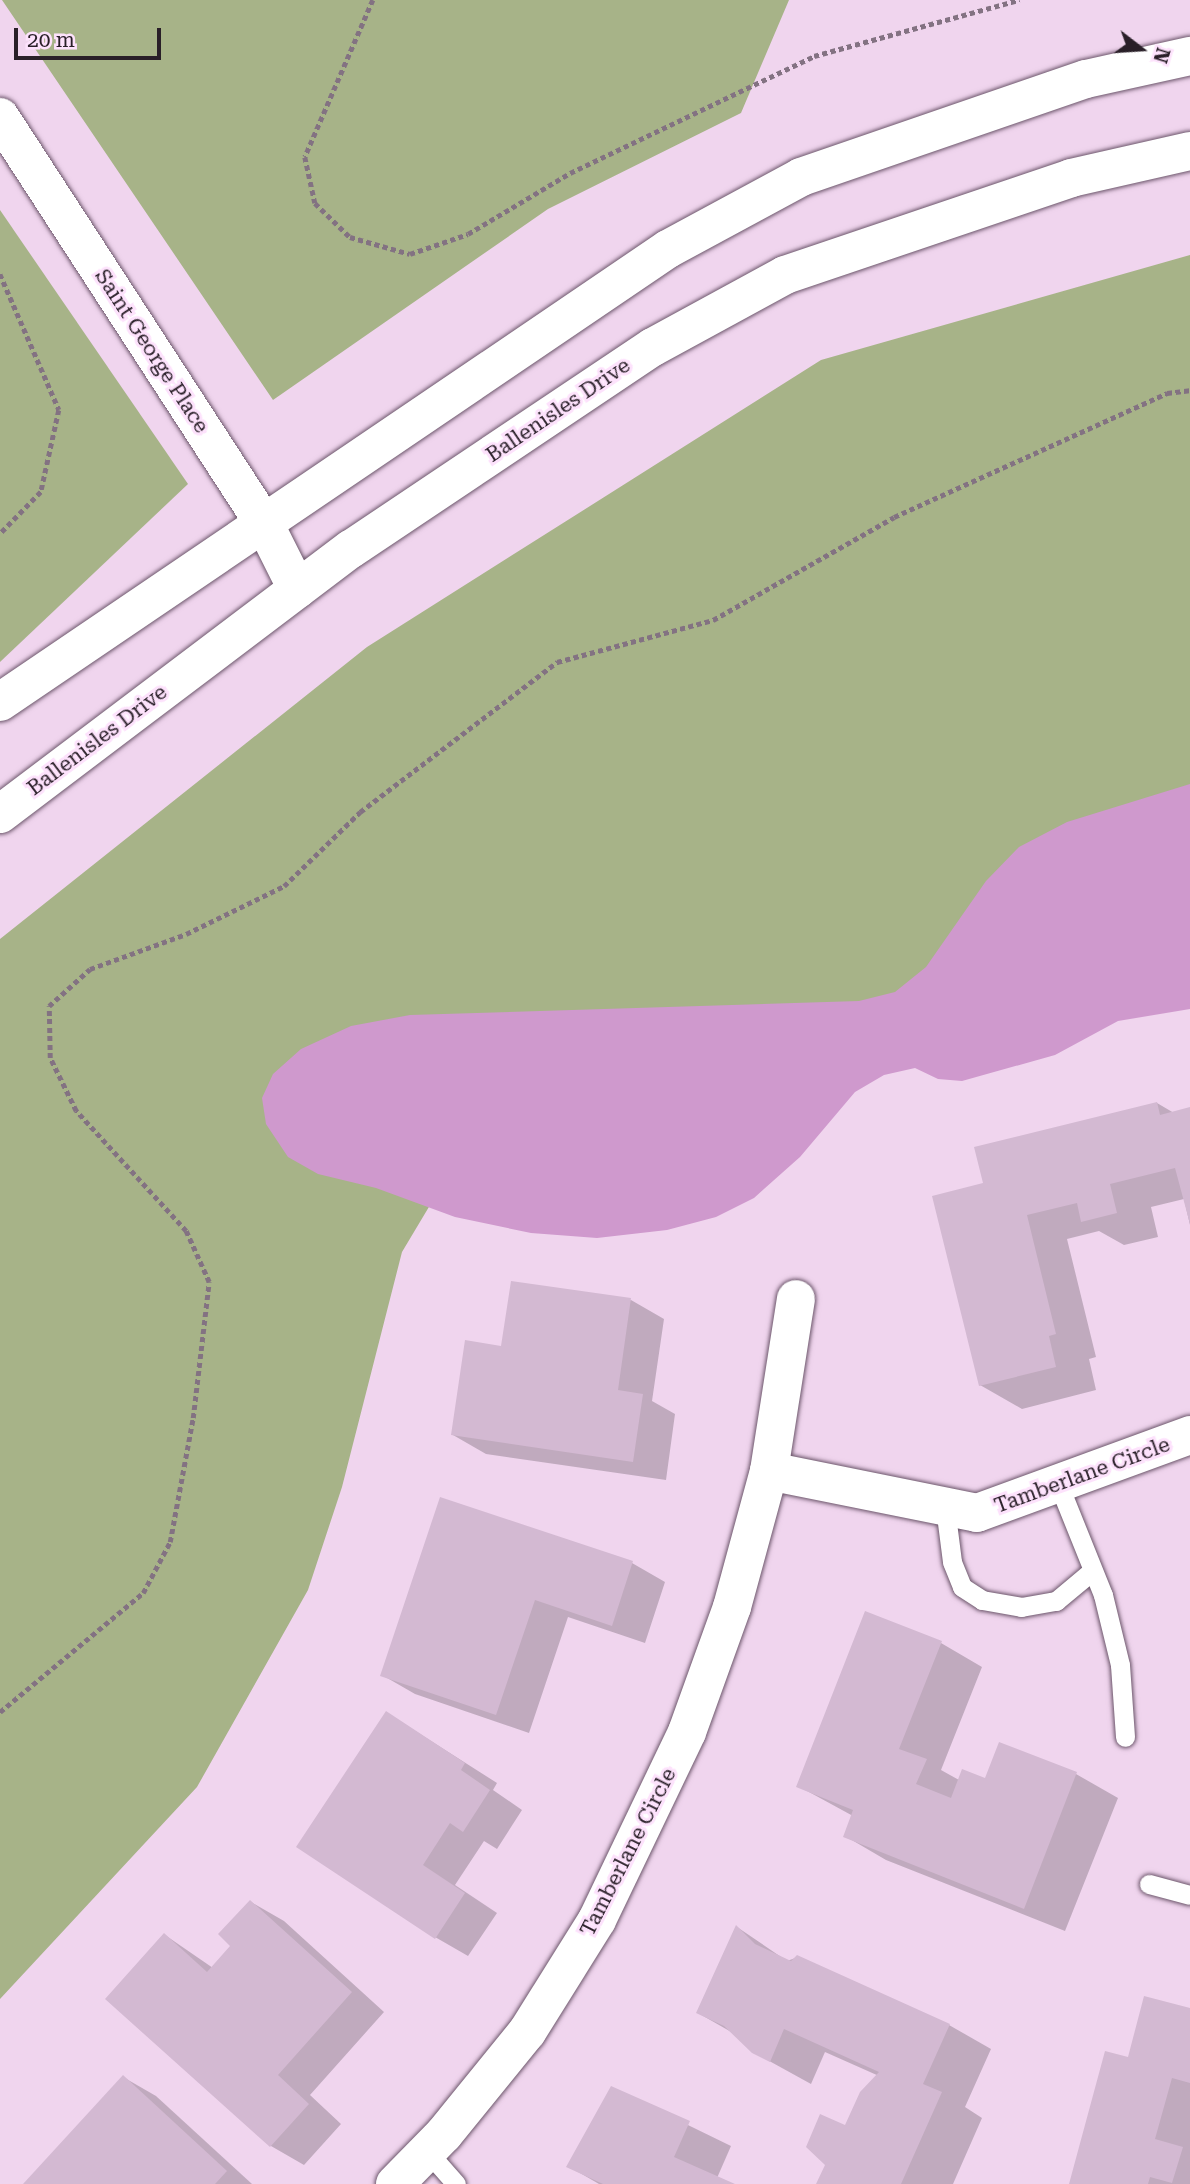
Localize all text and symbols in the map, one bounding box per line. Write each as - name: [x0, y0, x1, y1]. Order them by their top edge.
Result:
- scale bar: [18, 14, 164, 58]
- north arrow: [1106, 14, 1176, 84]
- text: 20 m: [27, 28, 75, 52]
- text: N: [1148, 45, 1175, 66]
- street label: Saint George Place: [90, 264, 214, 438]
- street label: Ballenisles Drive: [481, 352, 635, 468]
- street label: Ballenisles Drive: [22, 679, 172, 801]
- street label: Tamberlane Circle: [991, 1432, 1173, 1518]
- street label: Tamberlane Circle: [575, 1764, 681, 1940]

